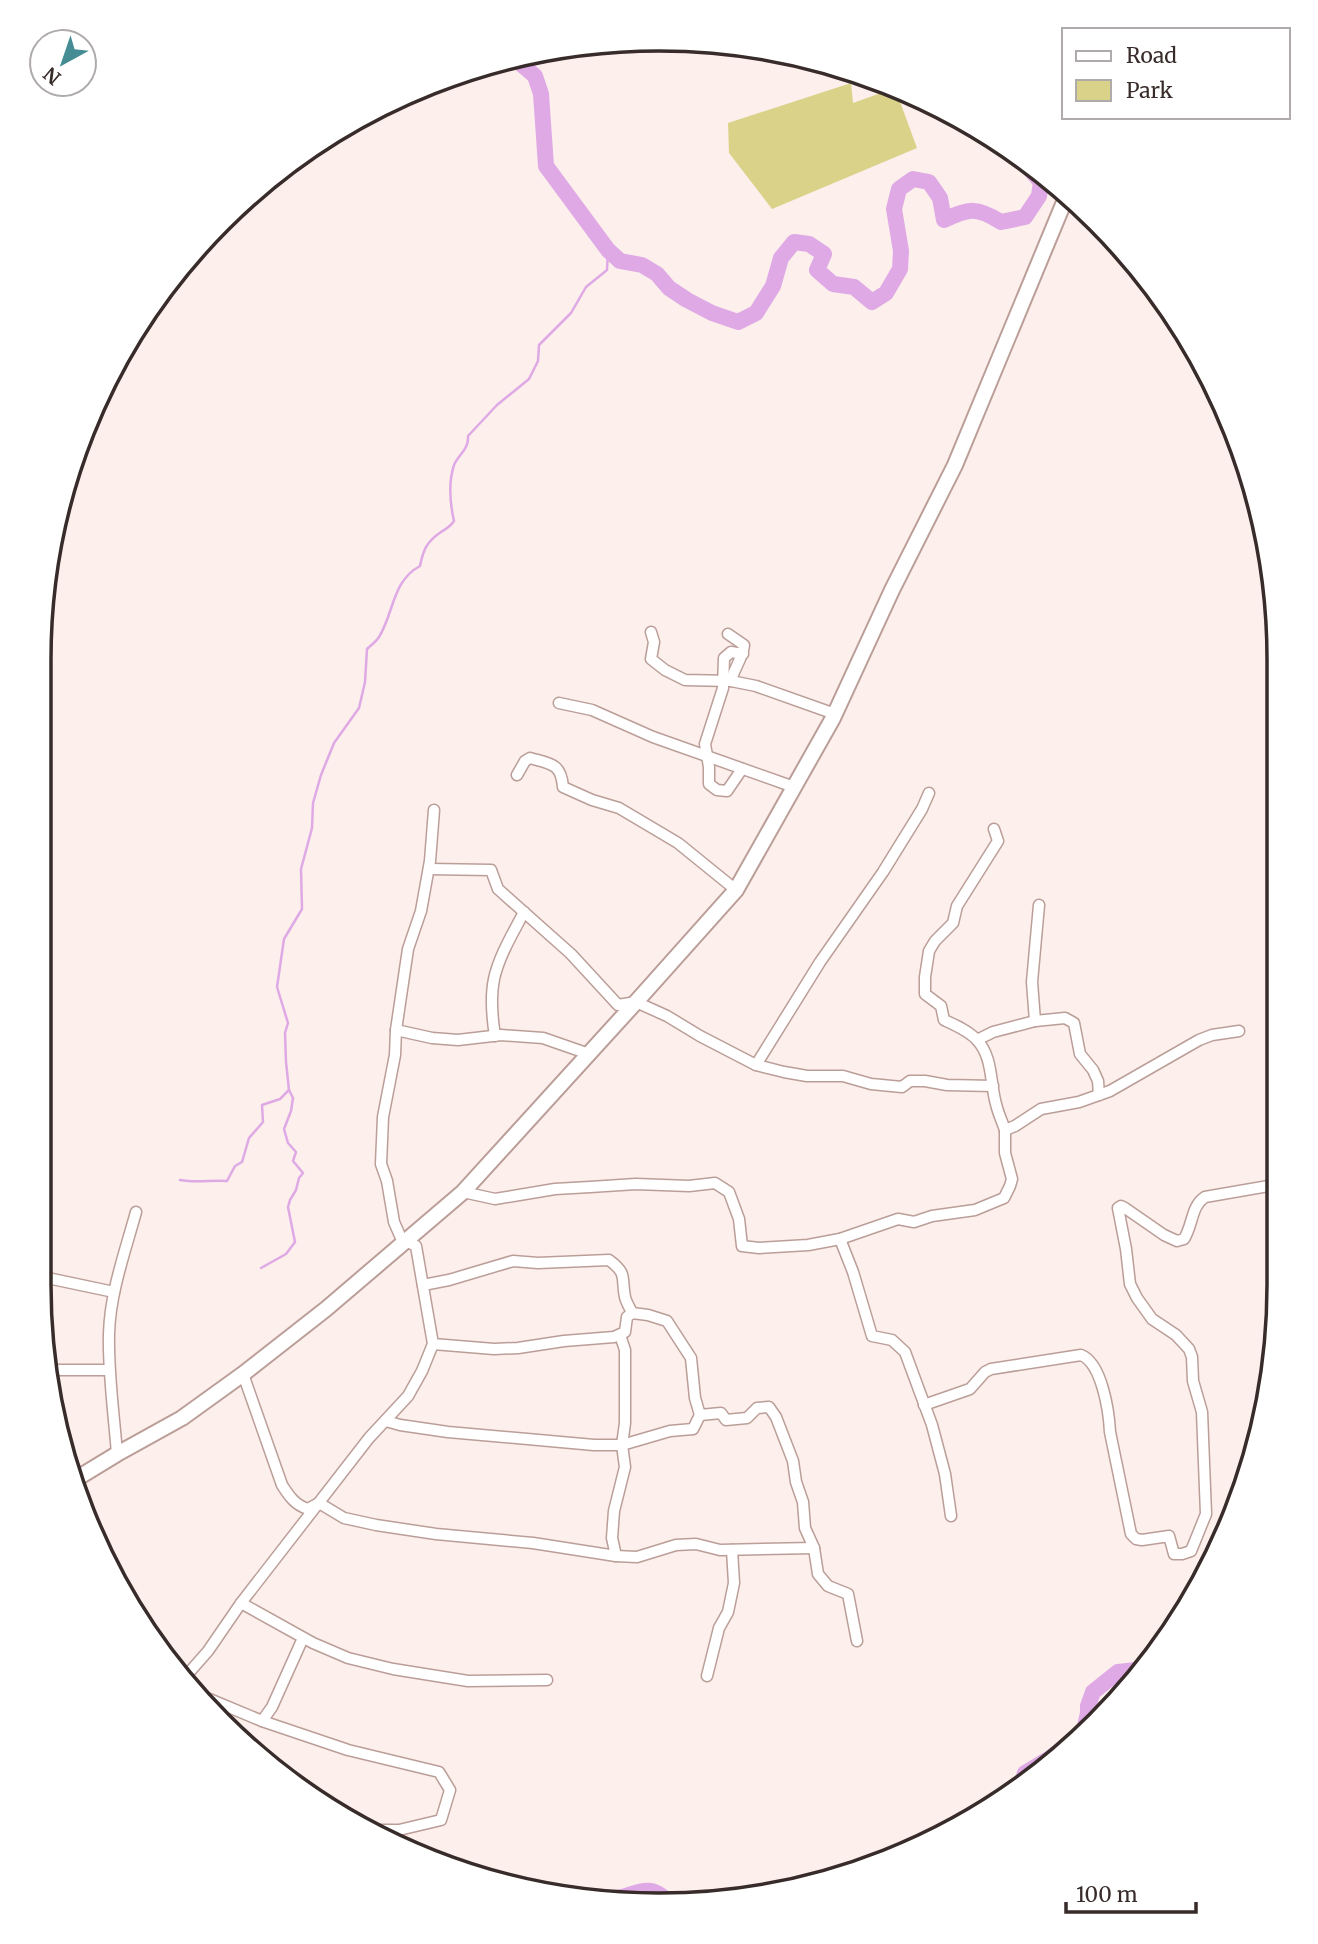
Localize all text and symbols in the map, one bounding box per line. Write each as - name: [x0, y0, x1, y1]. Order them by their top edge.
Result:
- north arrow: [28, 28, 98, 98]
- legend: [1062, 28, 1290, 119]
- text: Road: [1126, 42, 1177, 69]
- text: N: [39, 62, 66, 90]
- text: Park: [1126, 77, 1173, 104]
- scale bar: [1066, 1870, 1196, 1914]
- text: 100 m: [1076, 1881, 1138, 1908]

